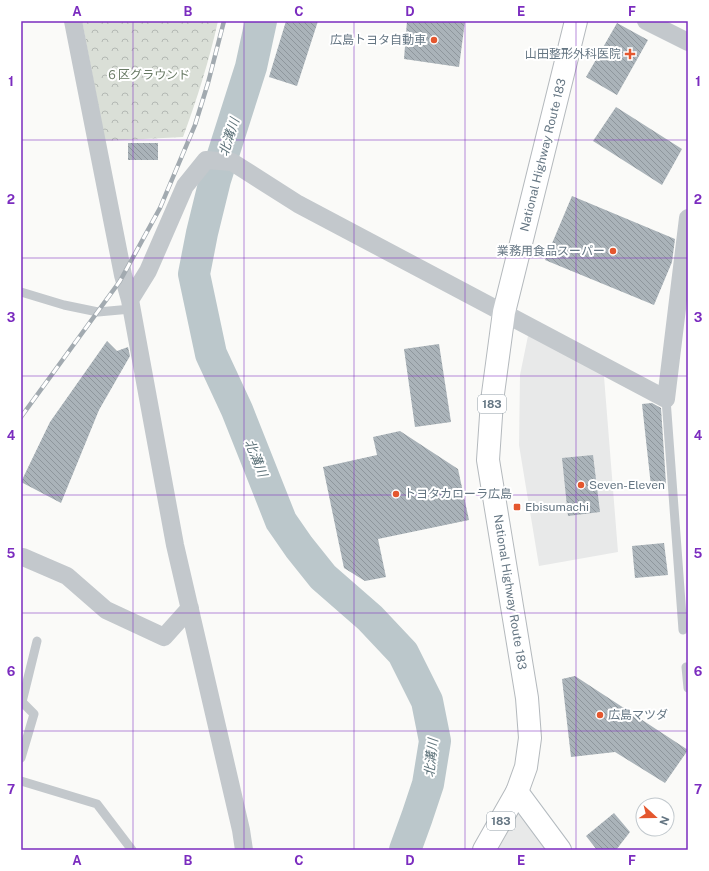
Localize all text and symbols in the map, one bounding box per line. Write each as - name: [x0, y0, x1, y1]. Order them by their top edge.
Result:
- text: A: [72, 4, 82, 19]
- text: B: [184, 4, 193, 19]
- text: C: [294, 4, 304, 19]
- text: D: [405, 4, 415, 19]
- text: E: [517, 4, 525, 19]
- text: F: [628, 4, 636, 19]
- place label: 広島トヨタ自動車: [330, 33, 426, 47]
- marker: 広島トヨタ自動車: [429, 35, 439, 45]
- place label: 山田整形外科医院: [525, 47, 621, 61]
- marker: 山田整形外科医院: [624, 48, 636, 60]
- park label: ６区グラウンド: [106, 68, 190, 82]
- text: 1: [8, 74, 14, 89]
- text: 1: [695, 74, 701, 89]
- street label: National Highway Route 183: [517, 77, 569, 233]
- water label: 北溝川: [216, 114, 243, 158]
- text: 2: [7, 192, 15, 207]
- text: 2: [694, 192, 702, 207]
- place label: 業務用食品スーパー: [497, 244, 605, 258]
- marker: 業務用食品スーパー: [608, 246, 618, 256]
- text: 3: [7, 310, 16, 325]
- text: 3: [694, 310, 703, 325]
- road number: 183: [478, 395, 506, 413]
- text: 4: [7, 428, 16, 443]
- text: 4: [694, 428, 703, 443]
- water label: 北溝川: [242, 437, 271, 481]
- place label: Seven-Eleven: [589, 478, 665, 492]
- marker: Seven-Eleven: [576, 480, 586, 490]
- place label: トヨタカローラ広島: [404, 487, 512, 501]
- marker: トヨタカローラ広島: [391, 489, 401, 499]
- place label: Ebisumachi: [525, 500, 589, 514]
- marker: Ebisumachi: [512, 502, 522, 512]
- street label: National Highway Route 183: [491, 513, 529, 671]
- text: 5: [7, 546, 16, 561]
- text: 5: [694, 546, 703, 561]
- text: 6: [7, 664, 16, 679]
- text: 6: [694, 664, 703, 679]
- place label: 広島マツダ: [608, 708, 668, 722]
- marker: 広島マツダ: [595, 710, 605, 720]
- water label: 北溝川: [422, 736, 441, 778]
- text: 7: [7, 782, 15, 797]
- text: 7: [694, 782, 702, 797]
- north arrow: [635, 797, 675, 837]
- road number: 183: [487, 812, 515, 830]
- text: N: [657, 814, 671, 827]
- text: A: [72, 853, 82, 868]
- text: B: [184, 853, 193, 868]
- text: C: [294, 853, 304, 868]
- text: D: [405, 853, 415, 868]
- text: E: [517, 853, 525, 868]
- text: F: [628, 853, 636, 868]

